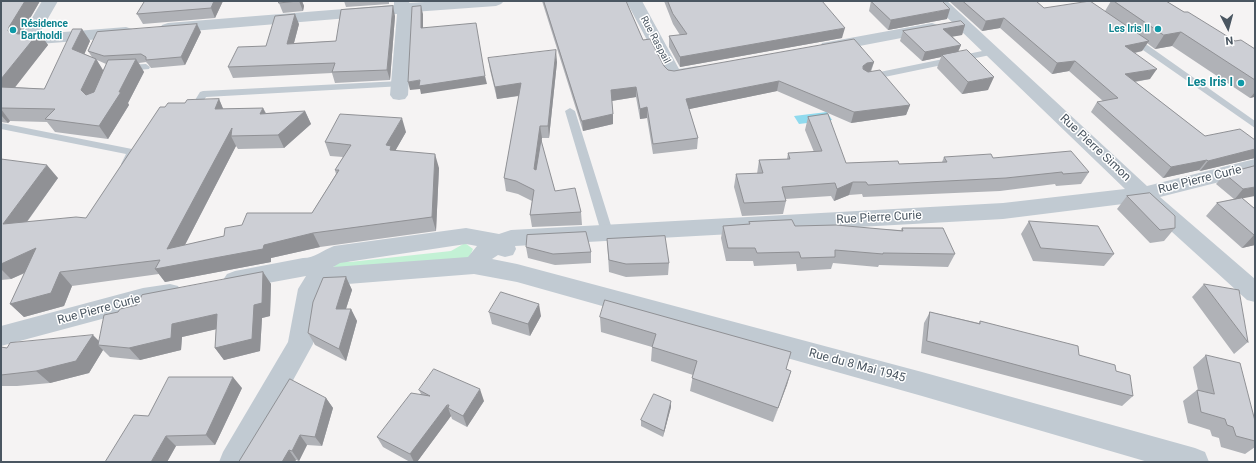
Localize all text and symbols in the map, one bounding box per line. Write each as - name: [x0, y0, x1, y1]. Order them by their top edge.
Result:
- north arrow: [1208, 8, 1248, 48]
- street label: Rue Raspail: [637, 14, 673, 66]
- place label: Résidence Bartholdi: [21, 18, 68, 42]
- place label: Les Iris II: [1109, 23, 1150, 35]
- marker: Les Iris II: [1153, 24, 1163, 34]
- marker: Résidence Bartholdi: [8, 25, 18, 35]
- text: N: [1225, 34, 1234, 47]
- place label: Les Iris I: [1187, 76, 1233, 90]
- marker: Les Iris I: [1236, 78, 1246, 88]
- street label: Rue Pierre Simon: [1057, 111, 1133, 185]
- street label: Rue Pierre Curie: [1157, 163, 1243, 197]
- street label: Rue Pierre Curie: [836, 209, 922, 227]
- street label: Rue Pierre Curie: [56, 292, 142, 328]
- street label: Rue du 8 Mai 1945: [807, 346, 907, 386]

